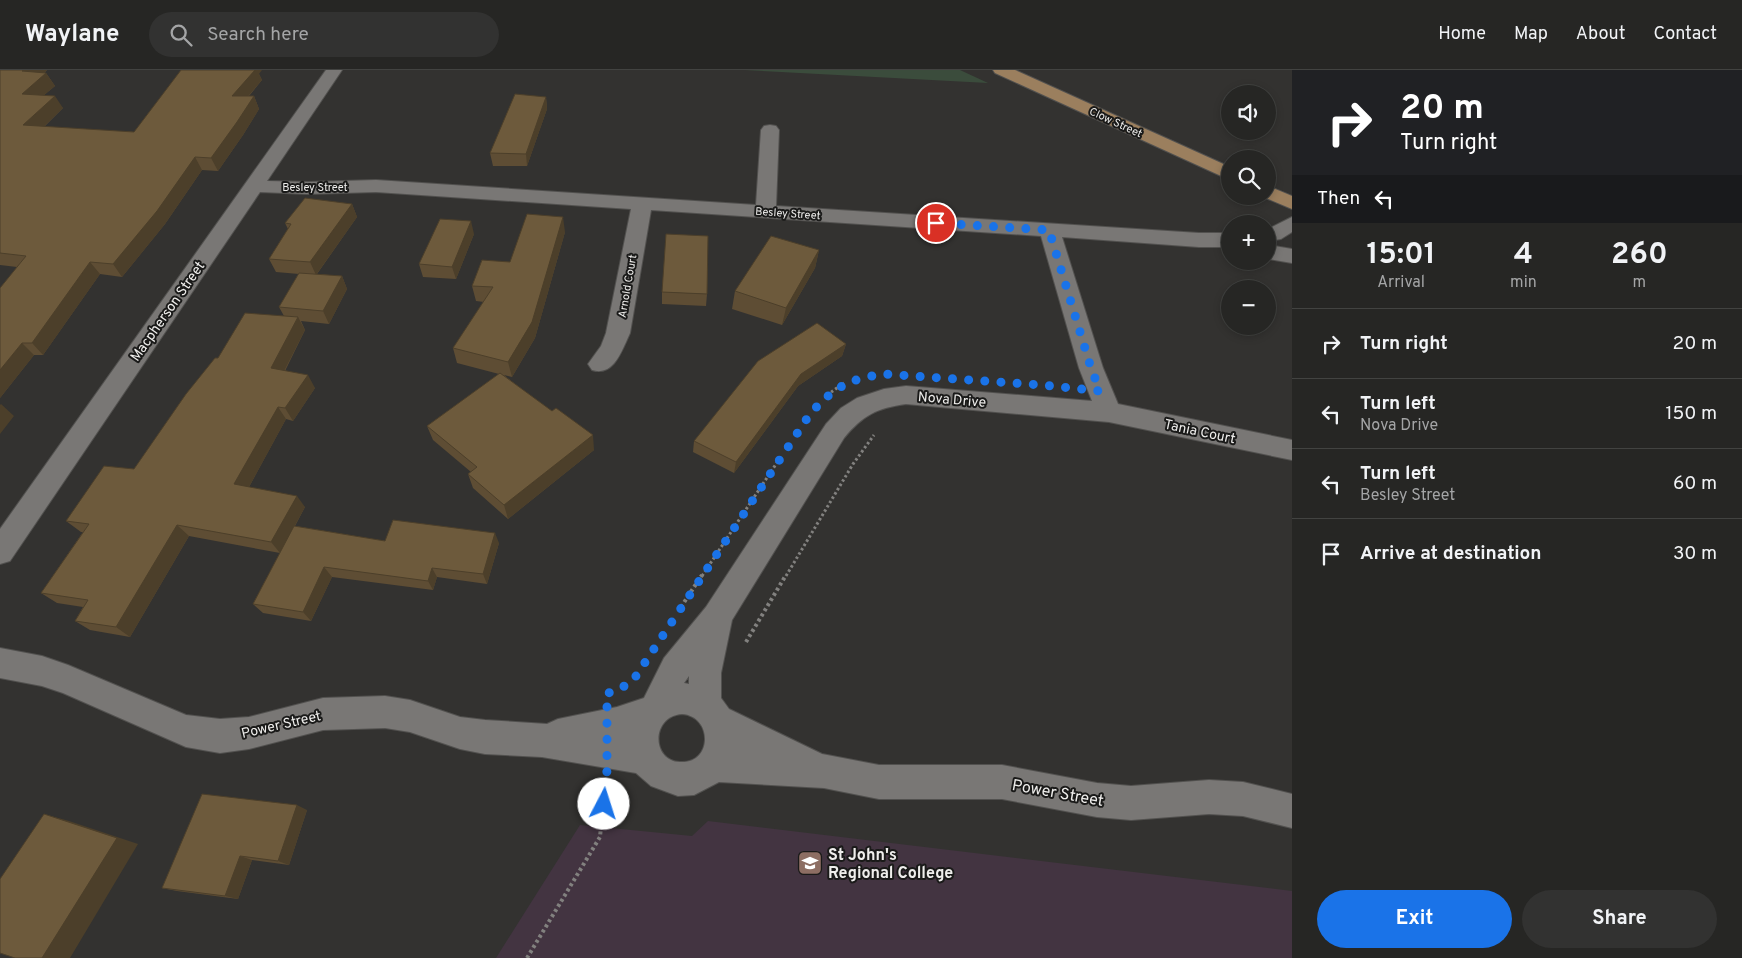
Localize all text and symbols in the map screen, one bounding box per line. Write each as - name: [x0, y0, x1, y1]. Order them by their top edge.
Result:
- search box: [149, 12, 499, 57]
- text: Waylane: [25, 20, 119, 50]
- icon: search: [167, 21, 195, 49]
- text: Search here: [207, 23, 309, 47]
- text: Home: [1438, 23, 1486, 46]
- text: Map: [1514, 23, 1548, 46]
- text: About: [1576, 23, 1625, 46]
- text: Contact: [1653, 23, 1717, 46]
- map controls: [1221, 85, 1276, 335]
- button: sound: [1221, 85, 1276, 140]
- text: 20 m: [1400, 87, 1484, 131]
- icon: right: [1317, 90, 1382, 155]
- street label: Clow Street: [1087, 105, 1144, 141]
- text: Turn right: [1400, 130, 1497, 157]
- button: search: [1221, 150, 1276, 205]
- street label: Besley Street: [282, 181, 348, 195]
- icon: left: [1370, 185, 1398, 213]
- text: Then: [1317, 187, 1360, 211]
- pin: [915, 202, 957, 244]
- street label: Besley Street: [755, 205, 821, 223]
- icon: arrive: [922, 209, 950, 237]
- button: +: [1221, 215, 1276, 270]
- text: 15:01: [1366, 237, 1436, 274]
- text: 4: [1514, 237, 1533, 274]
- text: 260: [1611, 237, 1668, 274]
- street label: Arnold Court: [616, 253, 640, 319]
- street label: Macpherson Street: [127, 259, 209, 365]
- text: Arrival: [1377, 273, 1425, 293]
- text: min: [1510, 273, 1537, 293]
- text: m: [1633, 273, 1646, 293]
- button: −: [1221, 280, 1276, 335]
- icon: right: [1317, 330, 1345, 358]
- text: Turn right: [1360, 332, 1448, 356]
- text: 20 m: [1673, 332, 1717, 356]
- street label: Nova Drive: [917, 389, 987, 412]
- text: Turn left: [1360, 392, 1436, 416]
- icon: left: [1317, 400, 1345, 428]
- text: 150 m: [1665, 402, 1717, 426]
- text: Nova Drive: [1360, 416, 1438, 436]
- street label: Tania Court: [1162, 417, 1237, 448]
- text: Turn left: [1360, 462, 1436, 486]
- icon: left: [1317, 470, 1345, 498]
- text: 60 m: [1673, 472, 1717, 496]
- text: Besley Street: [1360, 486, 1455, 506]
- icon: arrive: [1317, 540, 1345, 568]
- text: Arrive at destination: [1360, 542, 1541, 566]
- text: 30 m: [1673, 542, 1717, 566]
- street label: Power Street: [240, 708, 323, 743]
- street label: Power Street: [1010, 776, 1105, 812]
- position arrow: [577, 777, 629, 829]
- place label: St John's Regional College: [828, 846, 953, 884]
- school or university icon: St John's Regional College: [797, 850, 823, 876]
- button: Exit: [1317, 890, 1512, 948]
- button: Share: [1522, 890, 1717, 948]

